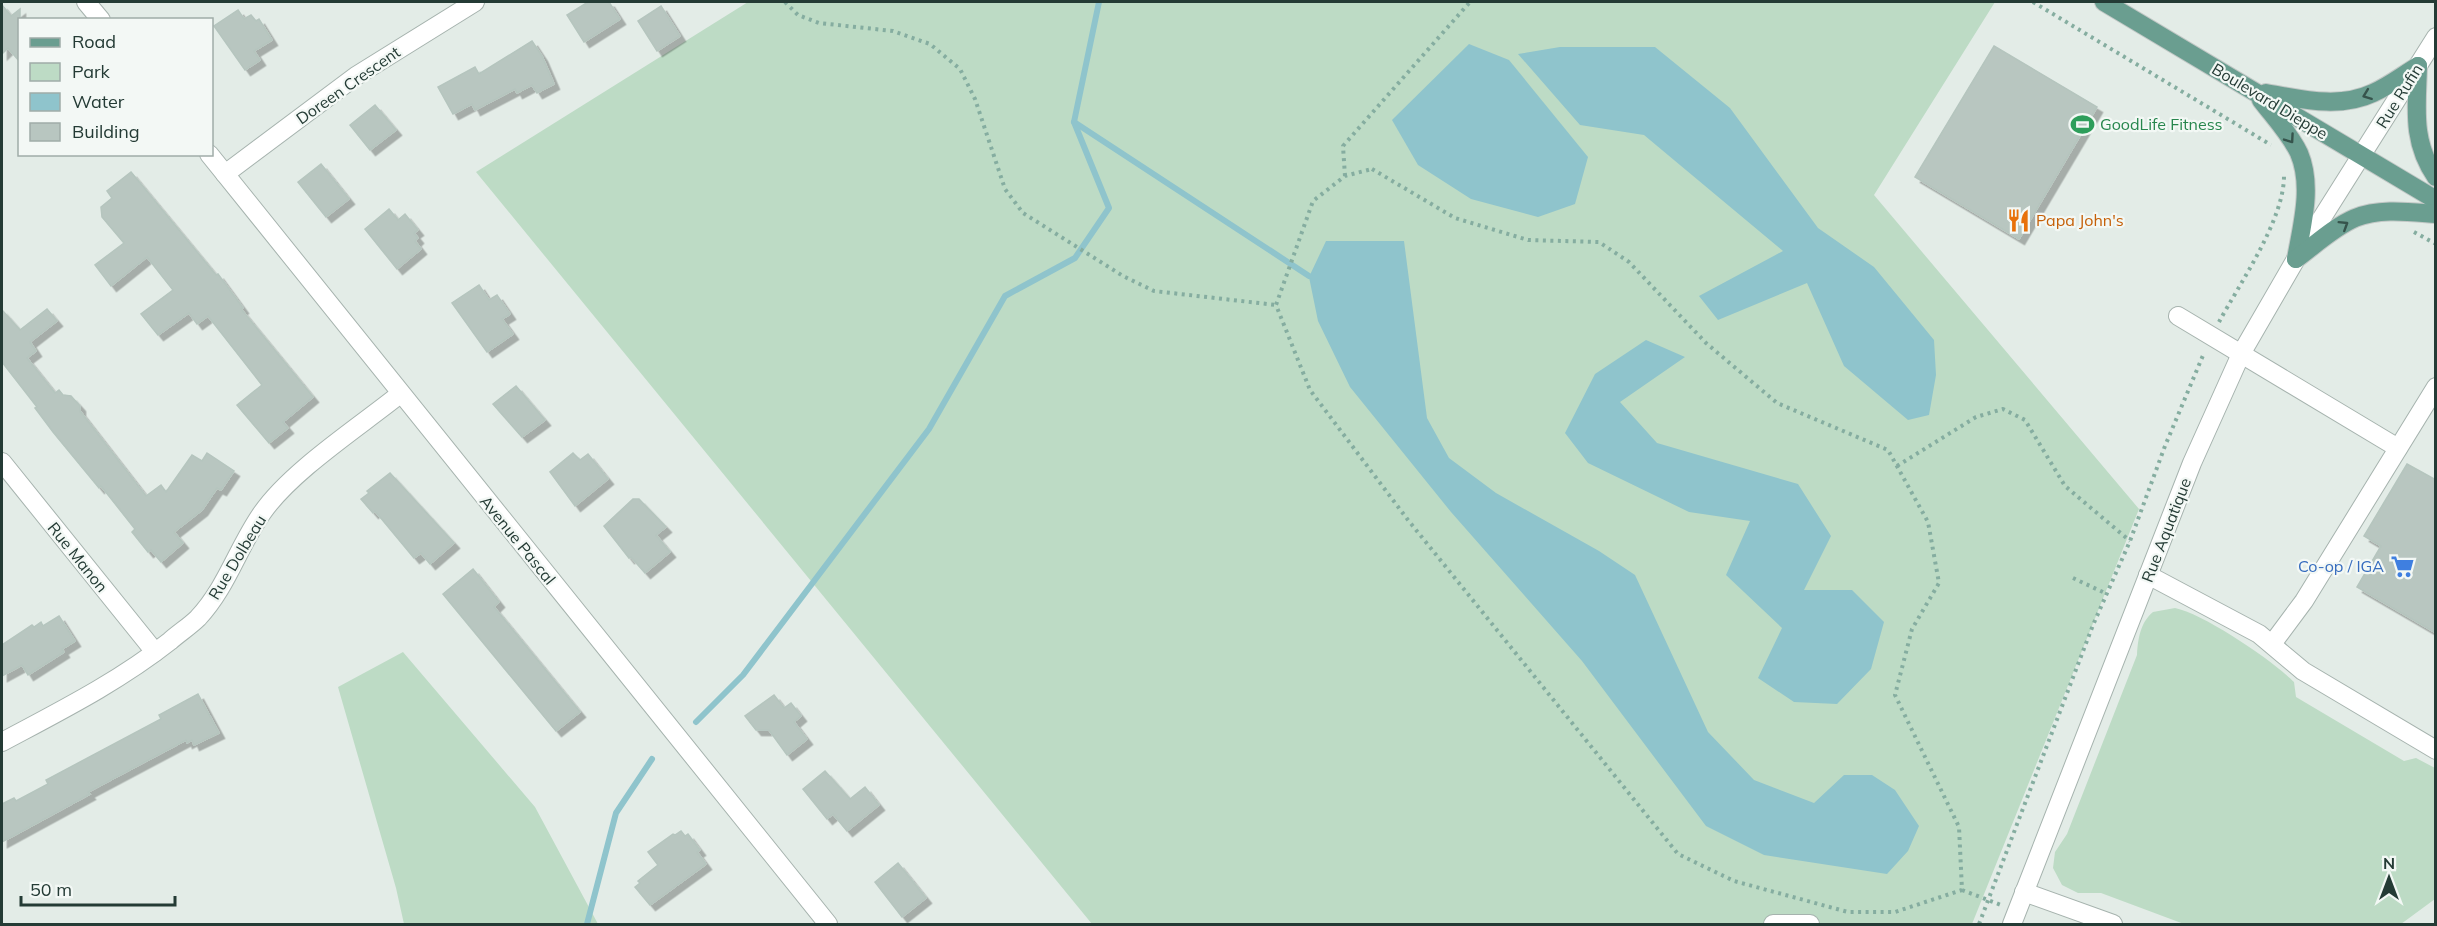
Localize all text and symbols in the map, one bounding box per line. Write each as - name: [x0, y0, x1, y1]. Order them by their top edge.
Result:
- legend: [18, 18, 213, 156]
- text: Road: [72, 30, 116, 53]
- street label: Doreen Crescent: [292, 41, 404, 128]
- street label: Boulevard Dieppe: [2209, 59, 2331, 143]
- text: Park: [72, 60, 111, 83]
- street label: Rue Rufin: [2371, 60, 2427, 132]
- one-way arrow: [2363, 88, 2374, 100]
- text: Water: [72, 90, 125, 113]
- sports icon: GoodLife Fitness: [2069, 111, 2095, 137]
- place label: GoodLife Fitness: [2100, 114, 2223, 134]
- text: Building: [72, 120, 140, 143]
- one-way arrow: [2283, 132, 2294, 143]
- restaurant icon: Papa John's: [2005, 207, 2031, 233]
- place label: Papa John's: [2036, 210, 2124, 230]
- one-way arrow: [2338, 220, 2348, 232]
- street label: Rue Aquatique: [2137, 475, 2195, 585]
- street label: Avenue Pascal: [476, 491, 560, 589]
- street label: Rue Dolbeau: [204, 511, 270, 603]
- street label: Rue Manon: [44, 518, 112, 596]
- supermarket icon: Co-op / IGA: [2389, 553, 2415, 579]
- place label: Co-op / IGA: [2298, 556, 2384, 576]
- north arrow: [2359, 848, 2419, 908]
- text: N: [2383, 853, 2395, 873]
- scale bar: [21, 869, 176, 907]
- text: 50 m: [30, 878, 72, 901]

